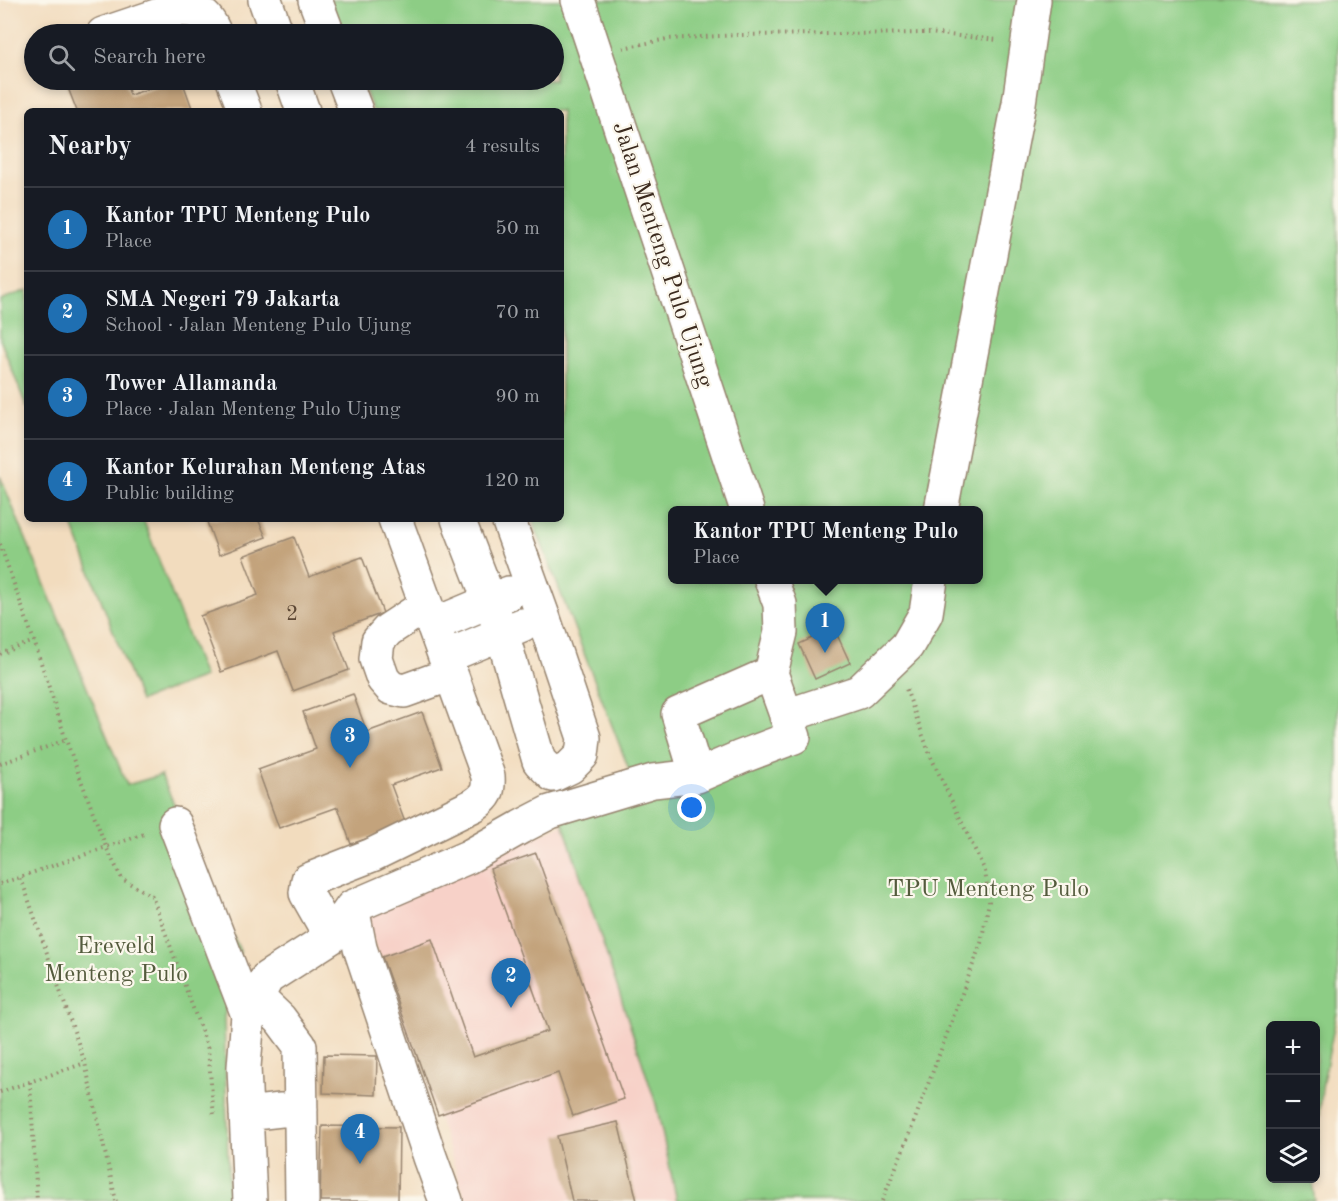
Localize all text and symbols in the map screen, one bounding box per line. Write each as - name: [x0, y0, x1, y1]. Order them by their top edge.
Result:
- search box: [24, 24, 564, 90]
- icon: search: [45, 41, 78, 74]
- text: Search here: [93, 46, 206, 68]
- street label: Jalan Menteng Pulo Ujung: [608, 119, 716, 391]
- text: Nearby: [48, 134, 132, 160]
- text: 4 results: [465, 137, 540, 157]
- text: Kantor TPU Menteng Pulo: [105, 205, 370, 227]
- text: 1: [62, 219, 73, 239]
- text: 50 m: [495, 219, 540, 239]
- text: Place: [105, 232, 152, 252]
- text: SMA Negeri 79 Jakarta: [105, 289, 340, 311]
- text: 2: [62, 303, 73, 323]
- text: 70 m: [495, 303, 540, 323]
- text: School · Jalan Menteng Pulo Ujung: [105, 316, 411, 336]
- text: Tower Allamanda: [105, 373, 277, 395]
- text: 3: [62, 387, 73, 407]
- text: 90 m: [495, 387, 540, 407]
- text: Place · Jalan Menteng Pulo Ujung: [105, 400, 401, 420]
- text: Kantor Kelurahan Menteng Atas: [105, 457, 425, 479]
- text: 4: [62, 471, 73, 491]
- text: 120 m: [484, 471, 540, 491]
- text: Public building: [105, 484, 234, 504]
- popup: [668, 506, 983, 584]
- text: Kantor TPU Menteng Pulo: [693, 521, 958, 543]
- text: Place: [693, 548, 740, 568]
- house number: 2: [286, 604, 298, 625]
- pin: 1: [806, 604, 844, 653]
- pin: 3: [330, 718, 370, 768]
- your location: [677, 793, 706, 822]
- park label: TPU Menteng Pulo: [887, 878, 1089, 902]
- park label: Ereveld Menteng Pulo: [44, 935, 188, 987]
- pin: 2: [492, 958, 530, 1008]
- map controls: [1266, 1021, 1320, 1183]
- button: +: [1266, 1021, 1320, 1075]
- button: −: [1266, 1075, 1320, 1129]
- pin: 4: [340, 1114, 380, 1164]
- button: layers: [1266, 1129, 1320, 1183]

